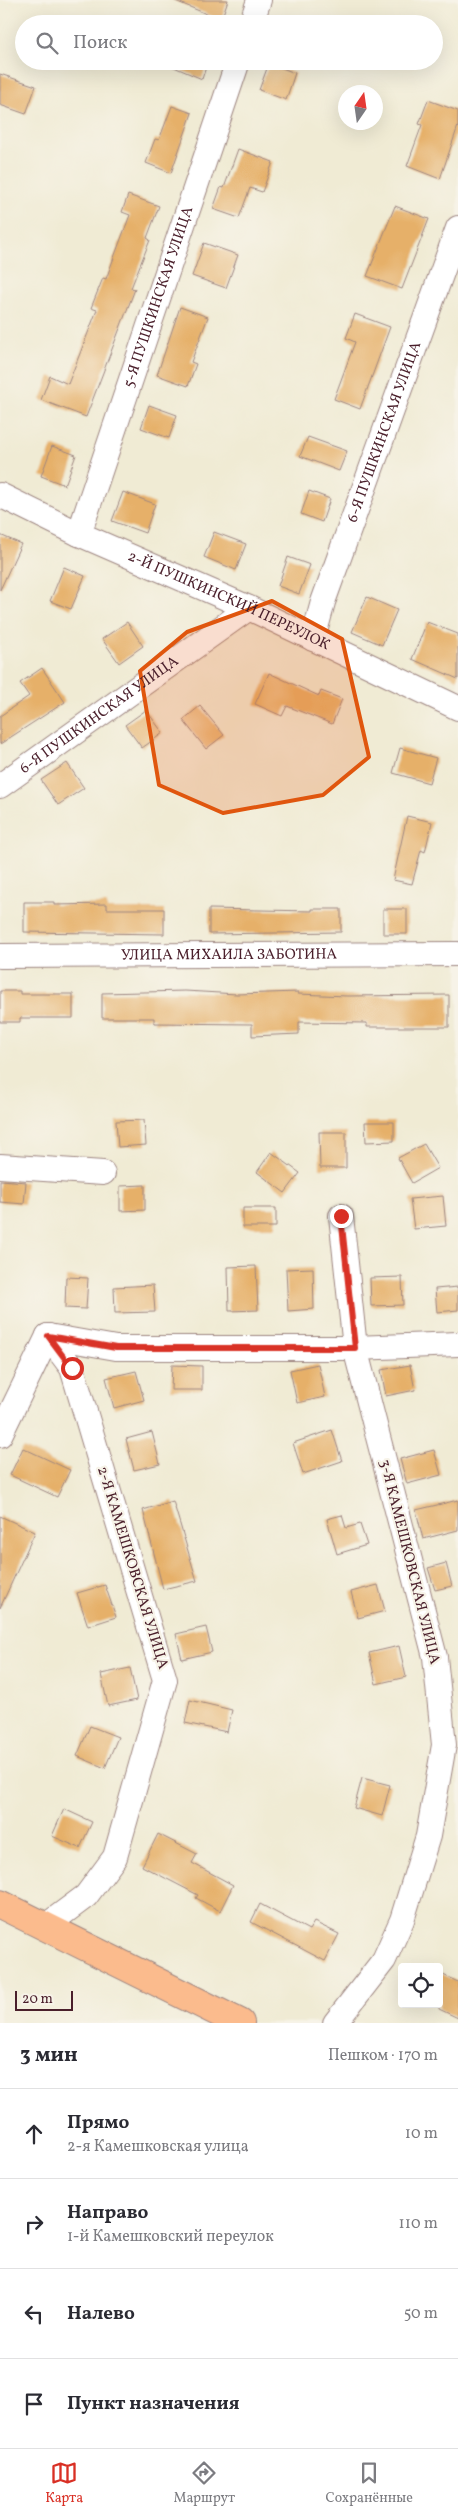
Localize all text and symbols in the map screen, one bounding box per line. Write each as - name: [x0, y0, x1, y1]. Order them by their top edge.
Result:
- search box: [15, 15, 443, 70]
- icon: search: [33, 29, 61, 57]
- text: Поиск: [73, 30, 127, 56]
- north arrow: [338, 85, 383, 130]
- street label: 5-Я ПУШКИНСКАЯ УЛИЦА: [118, 203, 199, 390]
- street label: 6-Я ПУШКИНСКАЯ УЛИЦА: [342, 338, 427, 525]
- street label: 2-Й ПУШКИНСКИЙ ПЕРЕУЛОК: [124, 546, 333, 656]
- street label: 6-Я ПУШКИНСКАЯ УЛИЦА: [15, 651, 183, 779]
- street label: УЛИЦА МИХАИЛА ЗАБОТИНА: [121, 944, 338, 966]
- route end: [330, 1205, 353, 1228]
- route start: [61, 1357, 84, 1380]
- street label: 3-Я КАМЕШКОВСКАЯ УЛИЦА: [373, 1457, 445, 1667]
- street label: 2-Я КАМЕШКОВСКАЯ УЛИЦА: [91, 1464, 173, 1672]
- map controls: [398, 1963, 443, 2008]
- button: locate: [398, 1963, 443, 2008]
- scale bar: [15, 1988, 72, 2011]
- text: 20 m: [22, 1990, 53, 2009]
- text: 3 мин: [20, 2041, 78, 2070]
- text: Пешком · 170 m: [328, 2045, 438, 2067]
- text: Прямо: [67, 2110, 129, 2136]
- icon: ahead: [20, 2120, 48, 2148]
- text: 10 m: [405, 2123, 438, 2145]
- text: 2-я Камешковская улица: [67, 2136, 249, 2158]
- text: Направо: [67, 2200, 149, 2226]
- icon: right: [20, 2210, 48, 2238]
- text: 110 m: [399, 2213, 438, 2235]
- text: 1-й Камешковский переулок: [67, 2226, 274, 2248]
- icon: left: [20, 2300, 48, 2328]
- text: Налево: [67, 2301, 135, 2327]
- text: 50 m: [404, 2303, 438, 2325]
- icon: arrive: [20, 2390, 48, 2418]
- text: Пункт назначения: [67, 2391, 240, 2417]
- tab: Карта: [45, 2459, 83, 2508]
- tab: Маршрут: [173, 2459, 235, 2508]
- tab: Сохранённые: [325, 2459, 413, 2508]

